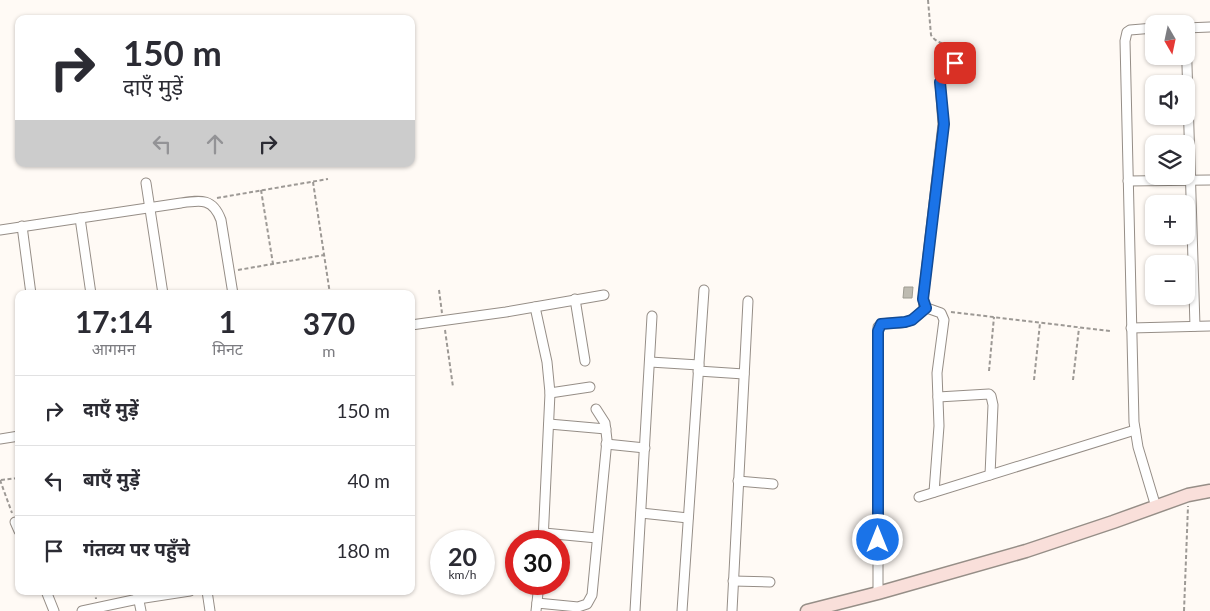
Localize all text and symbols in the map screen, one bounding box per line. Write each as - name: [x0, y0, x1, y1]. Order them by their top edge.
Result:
- north arrow: [1145, 15, 1195, 65]
- map controls: [1145, 15, 1195, 305]
- text: 150 m: [123, 31, 222, 73]
- icon: right: [40, 35, 105, 100]
- pin: [934, 42, 976, 84]
- icon: arrive: [941, 49, 969, 77]
- text: दाएँ मुड़ें: [123, 73, 183, 100]
- button: sound: [1145, 75, 1195, 125]
- icon: left: [148, 130, 176, 158]
- icon: ahead: [201, 130, 229, 158]
- icon: right: [254, 130, 282, 158]
- button: layers: [1145, 135, 1195, 185]
- button: +: [1145, 195, 1195, 245]
- button: −: [1145, 255, 1195, 305]
- text: 17:14: [75, 303, 152, 339]
- text: 1: [219, 303, 236, 339]
- text: 370: [303, 305, 355, 341]
- text: आगमन: [92, 339, 136, 358]
- text: मिनट: [212, 339, 243, 358]
- text: m: [322, 341, 336, 360]
- icon: right: [40, 397, 68, 425]
- text: दाएँ मुड़ें: [83, 397, 139, 420]
- text: 150 m: [336, 399, 390, 422]
- icon: left: [40, 467, 68, 495]
- text: बाएँ मुड़ें: [83, 467, 140, 490]
- text: 40 m: [347, 469, 390, 492]
- position arrow: [851, 513, 903, 565]
- speed limit sign: 30: [505, 530, 570, 595]
- icon: arrive: [40, 537, 68, 565]
- text: गंतव्य पर पहुँचे: [83, 537, 190, 560]
- text: 180 m: [336, 539, 390, 562]
- text: 20: [448, 541, 477, 571]
- text: km/h: [448, 567, 477, 582]

